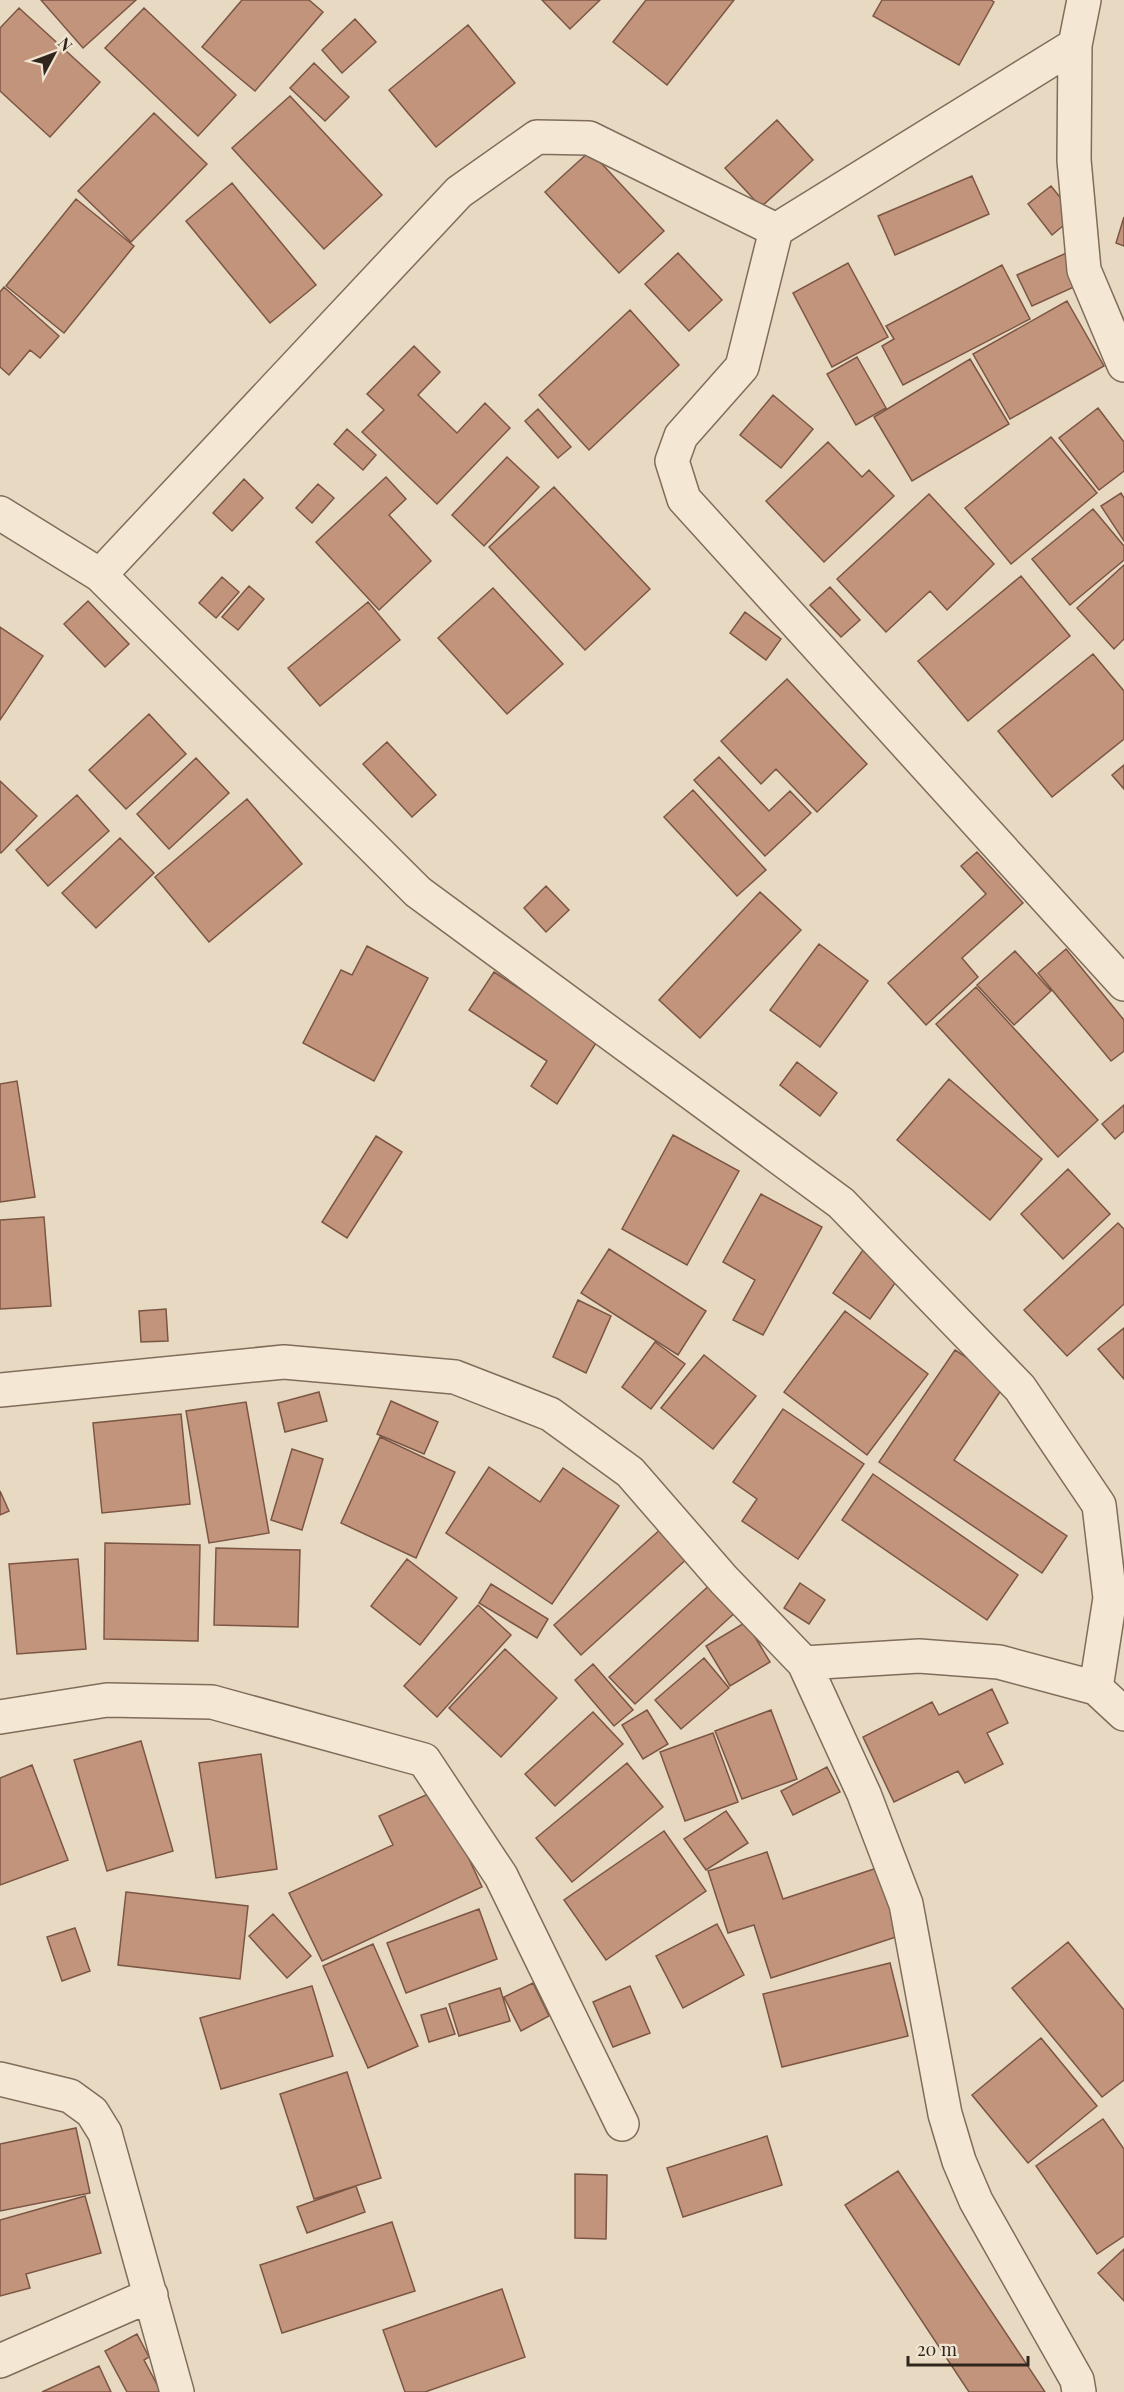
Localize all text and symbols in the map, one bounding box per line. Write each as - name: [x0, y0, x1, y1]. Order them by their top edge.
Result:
- north arrow: [24, 24, 84, 84]
- text: N: [54, 33, 78, 55]
- scale bar: [908, 2329, 1028, 2367]
- text: 20 m: [917, 2337, 957, 2361]

